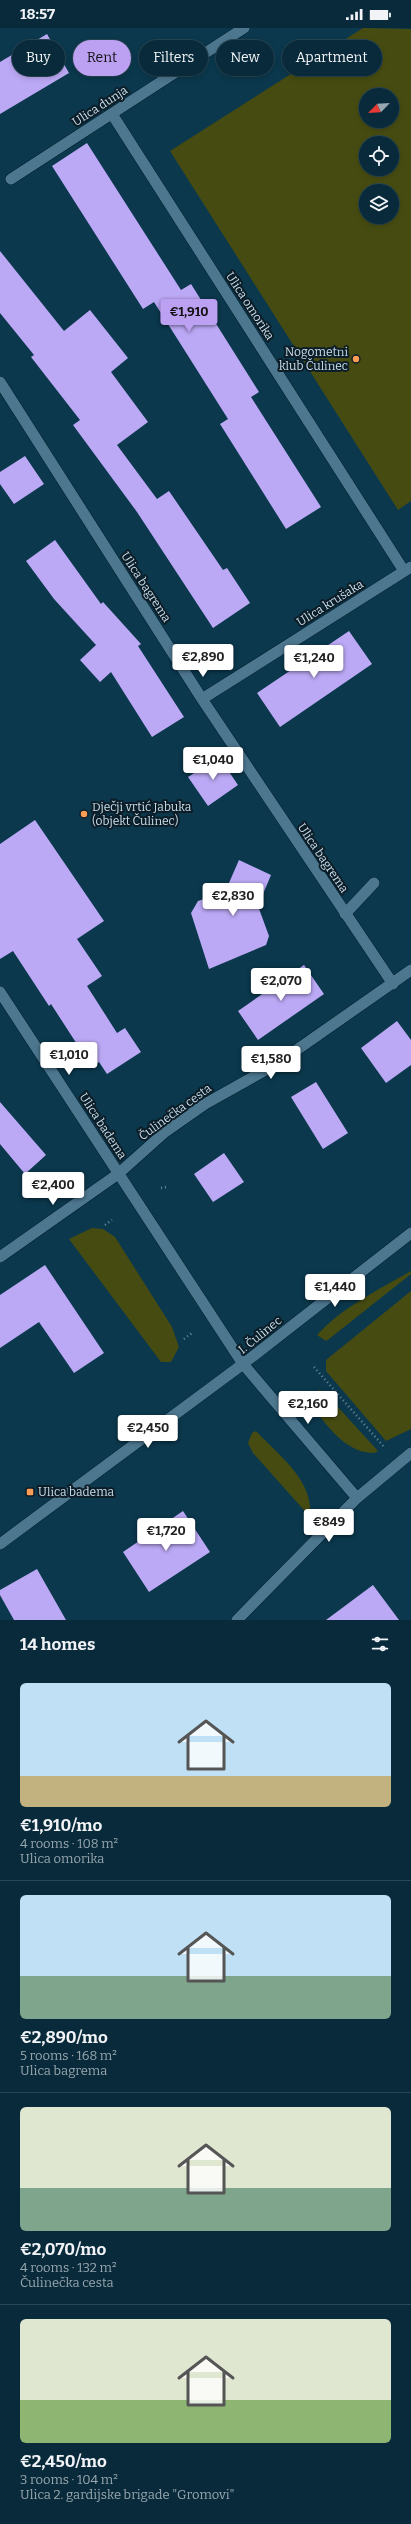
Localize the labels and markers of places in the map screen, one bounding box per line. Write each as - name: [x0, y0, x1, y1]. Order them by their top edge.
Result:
- pin: €1,910: [156, 299, 222, 333]
- place label: Nogometni klub Čulinec: [279, 345, 348, 373]
- marker: Nogometni klub Čulinec: [351, 354, 361, 364]
- pin: €2,890: [170, 644, 236, 678]
- pin: €1,240: [281, 645, 347, 679]
- pin: €1,040: [180, 747, 246, 781]
- place label: Dječji vrtić Jabuka (objekt Čulinec): [92, 800, 192, 828]
- marker: Dječji vrtić Jabuka (objekt Čulinec): [79, 809, 89, 819]
- pin: €2,830: [200, 883, 266, 917]
- pin: €2,070: [248, 968, 314, 1002]
- pin: €1,010: [36, 1042, 102, 1076]
- pin: €1,580: [238, 1046, 304, 1080]
- pin: €2,400: [20, 1172, 86, 1206]
- pin: €1,440: [302, 1274, 368, 1308]
- pin: €2,160: [275, 1391, 341, 1425]
- pin: €2,450: [115, 1415, 181, 1449]
- place label: Ulica badema: [38, 1485, 115, 1499]
- marker: Ulica badema: [25, 1487, 35, 1497]
- pin: €849: [305, 1509, 353, 1543]
- pin: €1,720: [133, 1518, 199, 1552]

